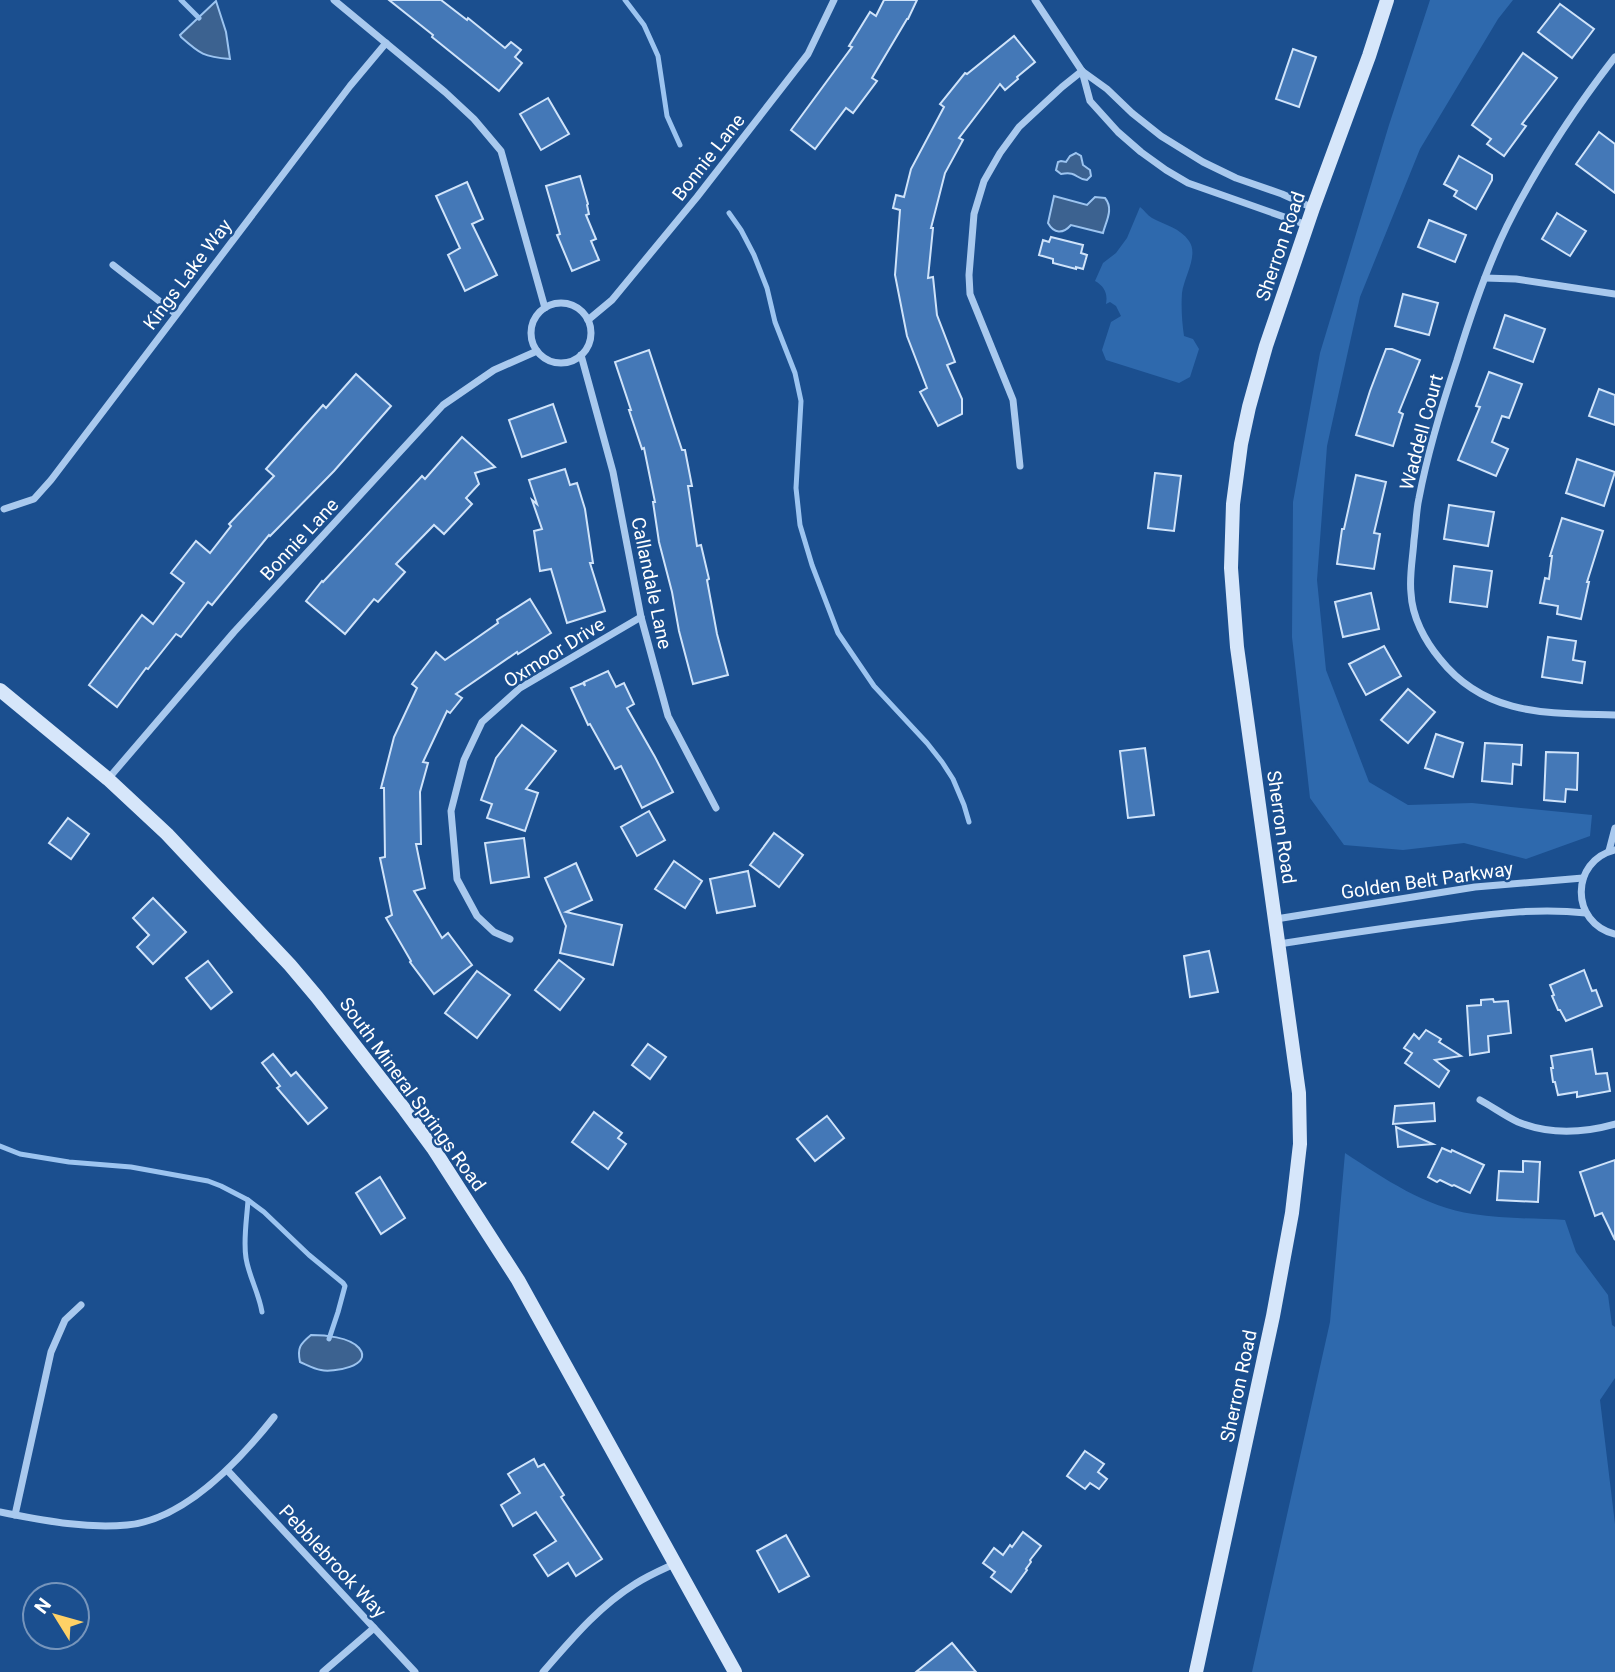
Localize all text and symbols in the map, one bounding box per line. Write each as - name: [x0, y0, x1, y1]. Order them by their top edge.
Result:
- street label: Bonnie Lane: [667, 109, 750, 205]
- street label: Sherron Road: [1251, 188, 1310, 304]
- street label: Kings Lake Way: [138, 214, 237, 334]
- street label: Waddell Court: [1395, 372, 1448, 493]
- street label: Bonnie Lane: [255, 493, 343, 585]
- street label: Callandale Lane: [626, 515, 677, 651]
- street label: Oxmoor Drive: [500, 612, 609, 693]
- street label: Sherron Road: [1262, 769, 1301, 885]
- street label: Golden Belt Parkway: [1340, 857, 1515, 904]
- street label: South Mineral Springs Road: [335, 993, 491, 1196]
- street label: Sherron Road: [1215, 1328, 1262, 1444]
- street label: Pebblebrook Way: [274, 1500, 391, 1623]
- north arrow: [21, 1581, 91, 1651]
- text: N: [30, 1594, 56, 1618]

